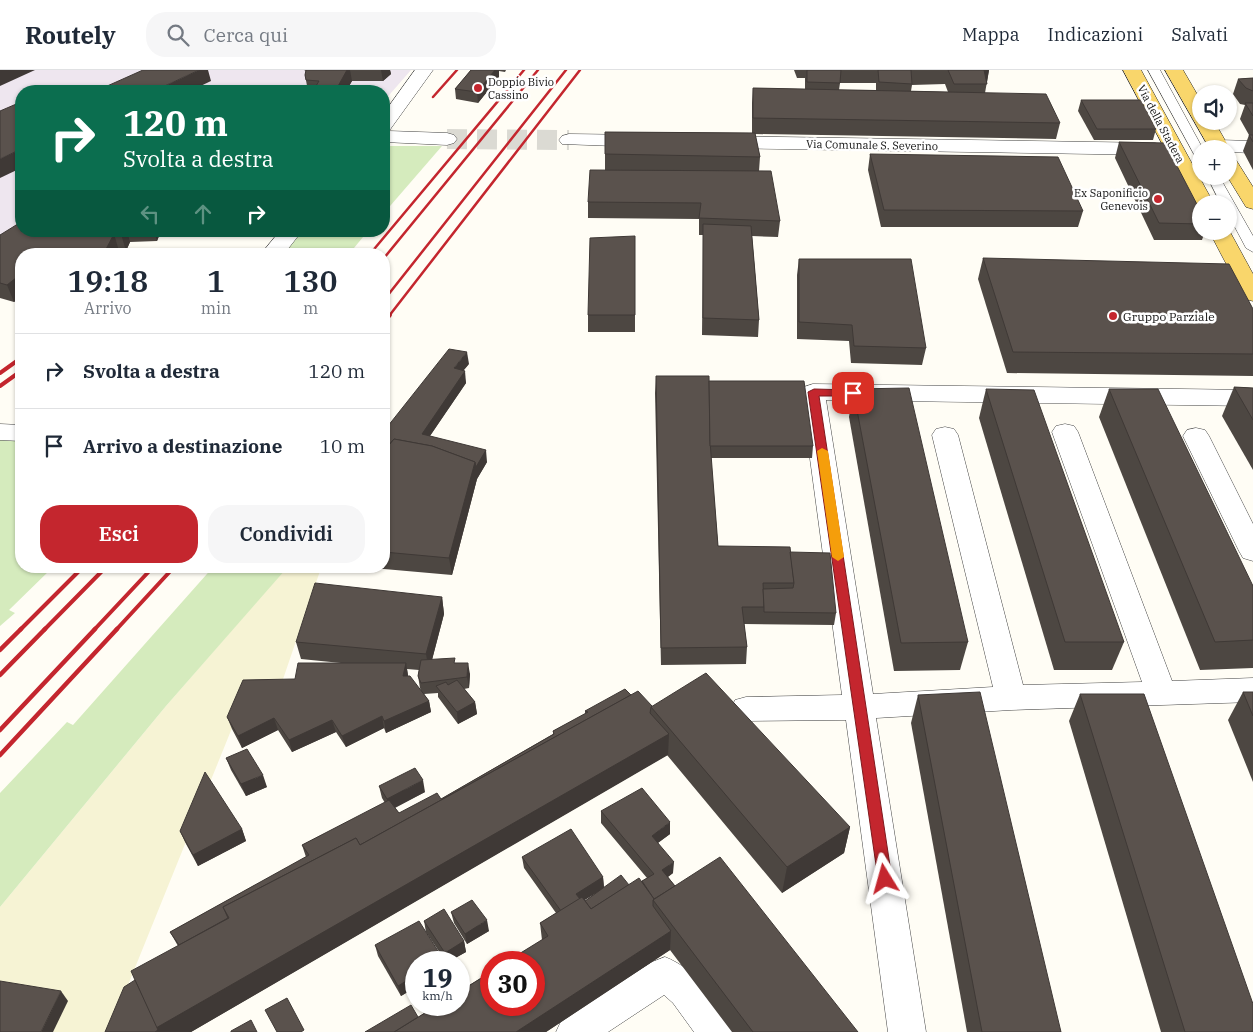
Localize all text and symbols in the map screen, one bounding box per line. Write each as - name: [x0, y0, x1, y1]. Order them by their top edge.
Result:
- search box: [146, 12, 496, 57]
- text: Routely: [25, 19, 116, 51]
- icon: search: [164, 21, 192, 49]
- text: Cerca qui: [204, 23, 288, 47]
- text: Mappa: [962, 23, 1020, 46]
- text: Indicazioni: [1048, 23, 1143, 46]
- text: Salvati: [1171, 23, 1228, 46]
- place label: Doppio Bivio Cassino: [488, 75, 554, 102]
- marker: Doppio Bivio Cassino: [472, 82, 484, 94]
- street label: Via della Stadera: [1134, 82, 1188, 166]
- map controls: [1192, 85, 1237, 240]
- button: sound: [1192, 85, 1237, 130]
- text: 120 m: [123, 100, 228, 146]
- icon: right: [40, 105, 105, 170]
- street label: Via Comunale S. Severino: [806, 137, 938, 153]
- button: +: [1192, 140, 1237, 185]
- text: Svolta a destra: [123, 144, 274, 173]
- place label: Ex Saponificio Genevois: [1074, 186, 1148, 213]
- marker: Ex Saponificio Genevois: [1152, 193, 1164, 205]
- button: −: [1192, 195, 1237, 240]
- icon: left: [136, 200, 164, 228]
- icon: ahead: [189, 200, 217, 228]
- icon: right: [242, 200, 270, 228]
- text: 19:18: [67, 261, 148, 300]
- text: 1: [207, 261, 225, 300]
- text: 130: [284, 261, 338, 300]
- text: Arrivo: [84, 298, 132, 318]
- text: min: [201, 298, 231, 318]
- text: m: [303, 298, 318, 318]
- place label: Gruppo Parziale: [1123, 309, 1215, 324]
- marker: Gruppo Parziale: [1107, 310, 1119, 322]
- icon: right: [40, 357, 68, 385]
- text: Svolta a destra: [83, 359, 220, 383]
- text: 120 m: [308, 359, 365, 383]
- pin: [832, 372, 874, 414]
- icon: arrive: [839, 379, 867, 407]
- icon: arrive: [40, 432, 68, 460]
- text: Arrivo a destinazione: [83, 434, 282, 458]
- text: 10 m: [320, 434, 365, 458]
- button: Esci: [40, 505, 198, 563]
- button: Condividi: [208, 505, 365, 563]
- position arrow: [858, 852, 910, 904]
- speed limit sign: 30: [480, 951, 545, 1016]
- text: 19: [422, 961, 453, 994]
- text: km/h: [422, 988, 453, 1003]

